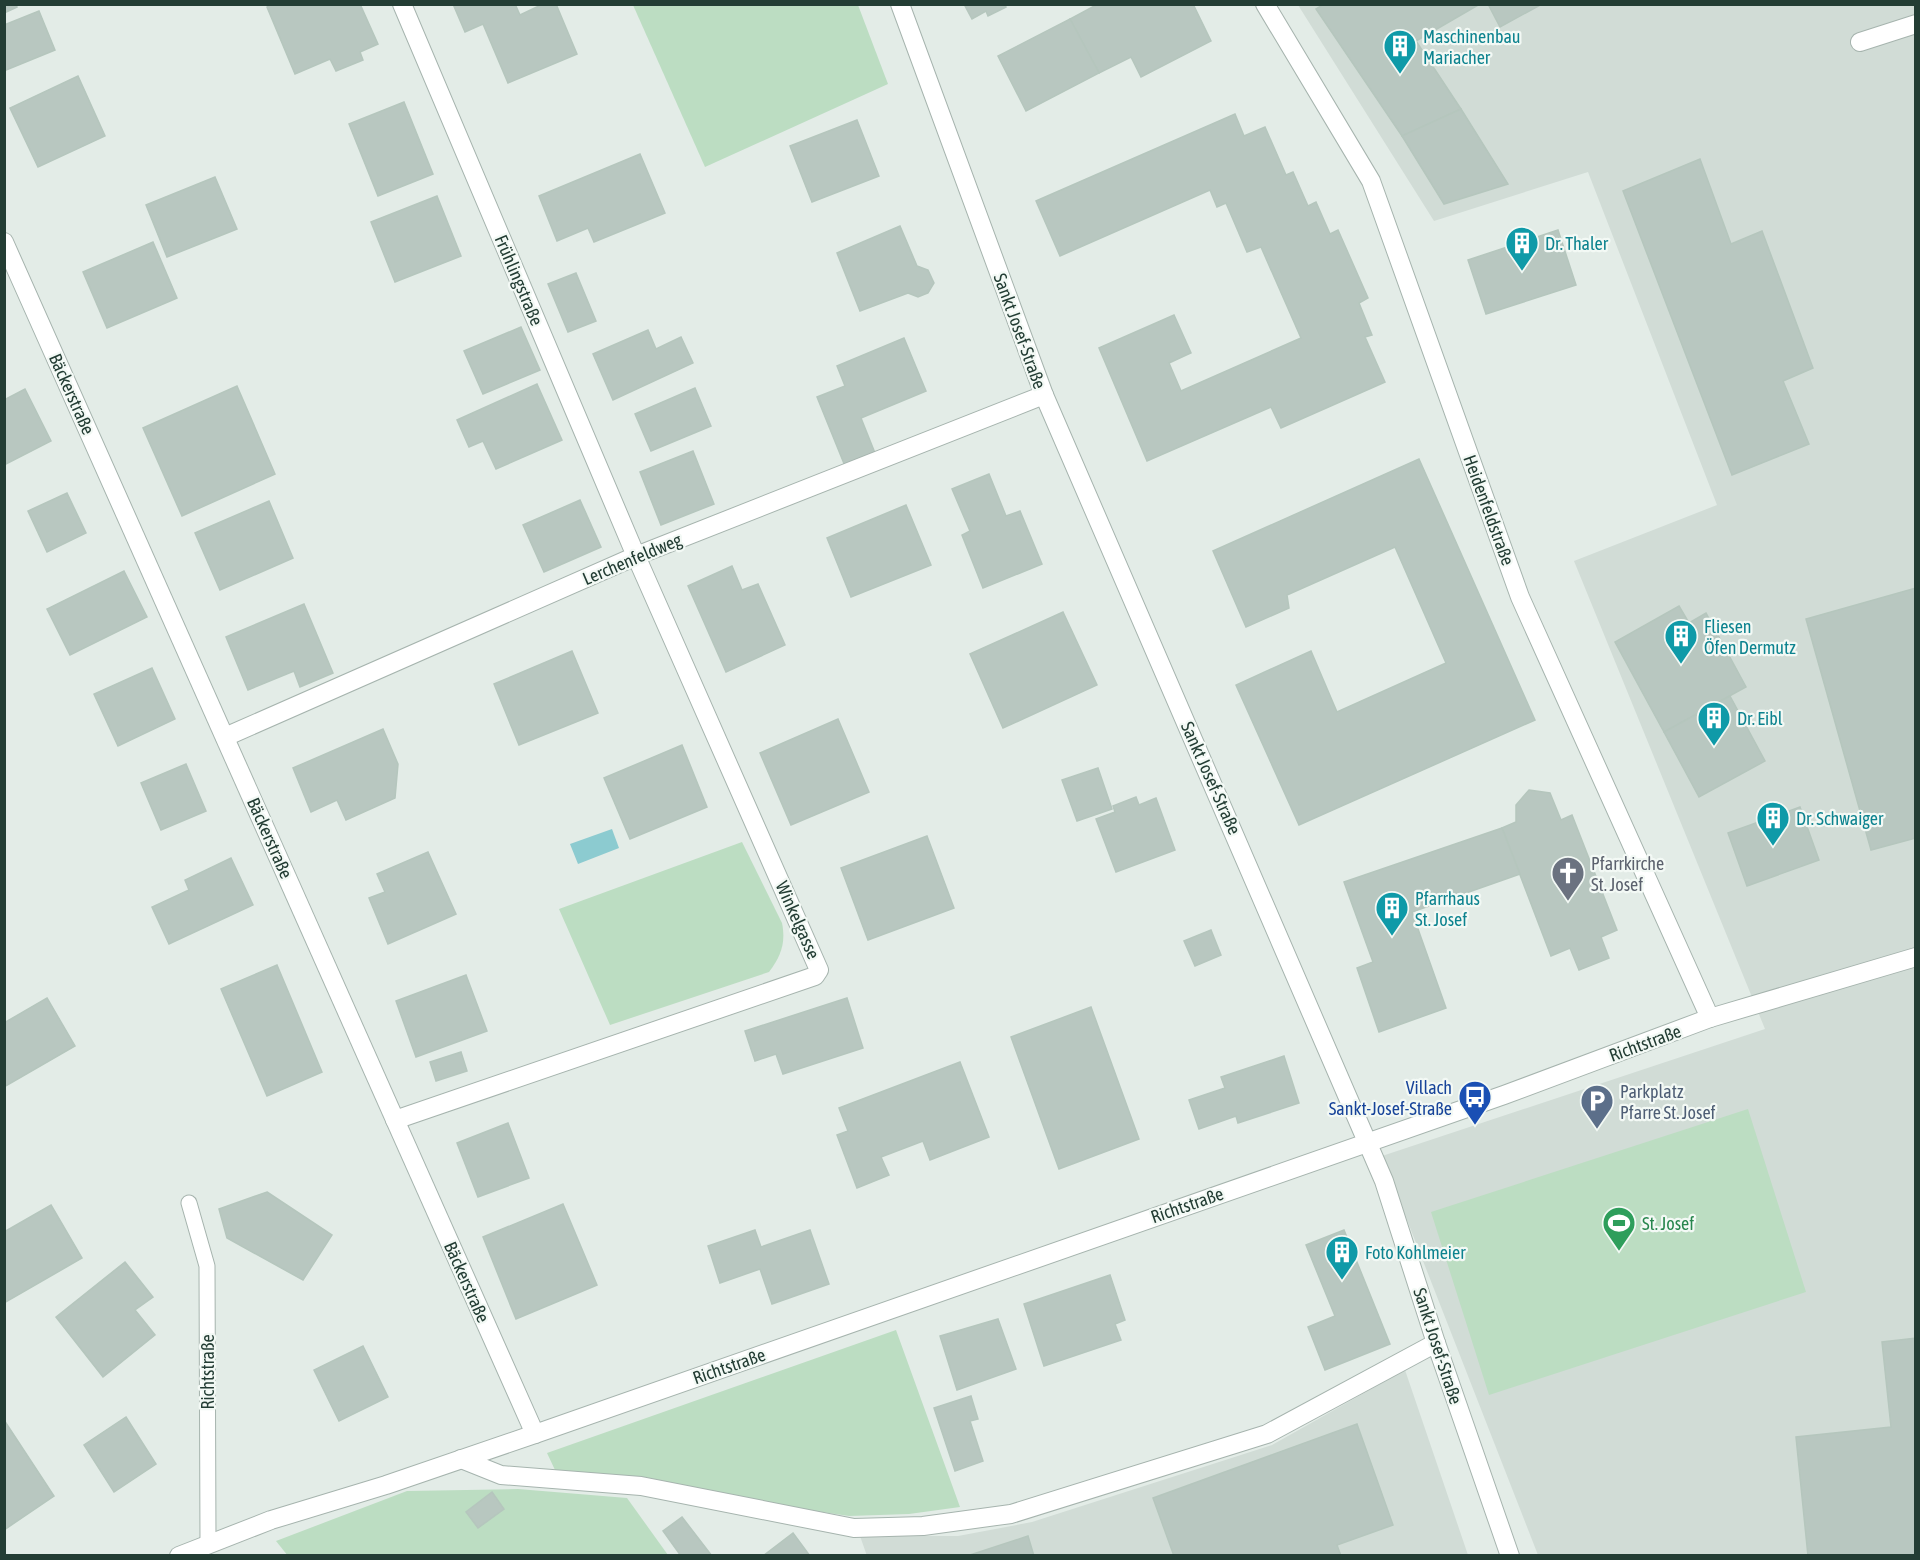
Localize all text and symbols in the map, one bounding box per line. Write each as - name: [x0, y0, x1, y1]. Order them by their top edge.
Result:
- place label: Maschinenbau Mariacher: [1423, 26, 1521, 68]
- building icon: Maschinenbau Mariacher: [1382, 28, 1418, 75]
- building icon: Dr. Thaler: [1504, 225, 1540, 272]
- street label: Frühlingstraße: [490, 231, 548, 329]
- place label: Dr. Thaler: [1545, 233, 1609, 254]
- street label: Sankt Josef-Straße: [989, 270, 1051, 392]
- street label: Bäckerstraße: [45, 350, 99, 438]
- street label: Heidenfeldstraße: [1459, 452, 1519, 568]
- street label: Lerchenfeldweg: [579, 529, 685, 589]
- place label: Fliesen Öfen Dermutz: [1704, 616, 1796, 658]
- building icon: Fliesen Öfen Dermutz: [1663, 618, 1699, 665]
- building icon: Dr. Eibl: [1696, 700, 1732, 747]
- place label: Dr. Eibl: [1737, 708, 1783, 729]
- street label: Sankt Josef-Straße: [1177, 718, 1245, 838]
- street label: Bäckerstraße: [243, 794, 297, 882]
- building icon: Dr. Schwaiger: [1755, 800, 1791, 847]
- place label: Dr. Schwaiger: [1796, 808, 1884, 829]
- place label: Pfarrkirche St. Josef: [1591, 853, 1664, 895]
- church icon: Pfarrkirche St. Josef: [1550, 855, 1586, 902]
- street label: Winkelgasse: [772, 878, 824, 962]
- place label: Pfarrhaus St. Josef: [1415, 888, 1480, 930]
- building icon: Pfarrhaus St. Josef: [1374, 890, 1410, 937]
- street label: Richtstraße: [1606, 1020, 1684, 1066]
- place label: Villach Sankt-Josef-Straße: [1329, 1077, 1452, 1119]
- bus stop icon: Villach Sankt-Josef-Straße: [1457, 1079, 1493, 1126]
- place label: Parkplatz Pfarre St. Josef: [1620, 1081, 1716, 1123]
- parking icon: Parkplatz Pfarre St. Josef: [1579, 1083, 1615, 1130]
- street label: Richtstraße: [1148, 1183, 1226, 1227]
- sports icon: St. Josef: [1601, 1205, 1637, 1252]
- place label: St. Josef: [1642, 1213, 1694, 1234]
- building icon: Foto Kohlmeier: [1324, 1234, 1360, 1281]
- street label: Bäckerstraße: [440, 1238, 494, 1326]
- place label: Foto Kohlmeier: [1365, 1242, 1466, 1263]
- street label: Sankt Josef-Straße: [1409, 1285, 1467, 1407]
- street label: Richtstraße: [197, 1334, 218, 1410]
- street label: Richtstraße: [690, 1344, 768, 1388]

